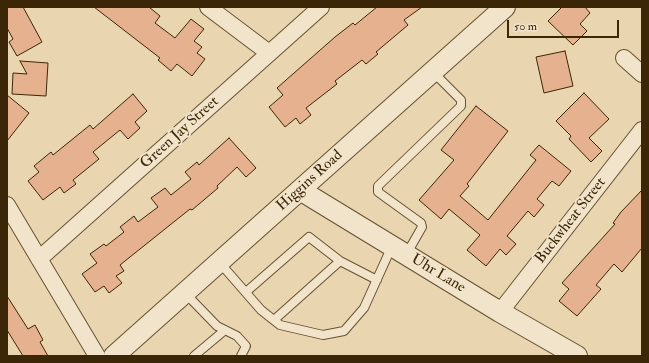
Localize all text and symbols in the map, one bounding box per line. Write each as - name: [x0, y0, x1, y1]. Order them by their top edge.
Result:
- scale bar: [509, 12, 621, 38]
- text: 50 m: [514, 19, 537, 34]
- street label: Green Jay Street: [137, 93, 223, 173]
- street label: Higgins Road: [273, 147, 347, 215]
- street label: Buckwheat Street: [532, 174, 610, 268]
- street label: Uhr Lane: [408, 251, 468, 297]

